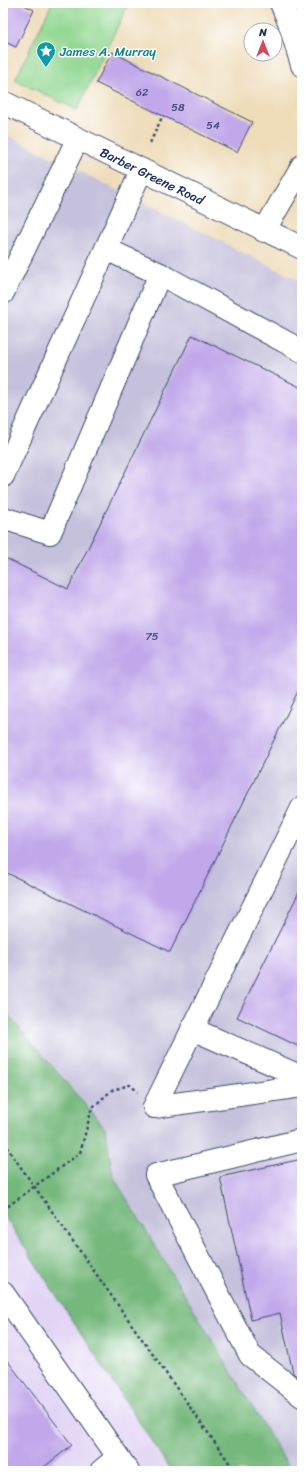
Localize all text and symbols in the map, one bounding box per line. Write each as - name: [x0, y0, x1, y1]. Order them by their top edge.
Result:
- north arrow: [243, 22, 283, 62]
- text: N: [258, 23, 267, 42]
- place icon: James A. Murray: [35, 40, 57, 68]
- place label: James A. Murray: [59, 40, 156, 63]
- house number: 62: [136, 83, 149, 102]
- house number: 58: [171, 98, 185, 117]
- house number: 54: [206, 116, 220, 135]
- street label: Barber Greene Road: [96, 141, 209, 212]
- house number: 75: [145, 627, 159, 646]

